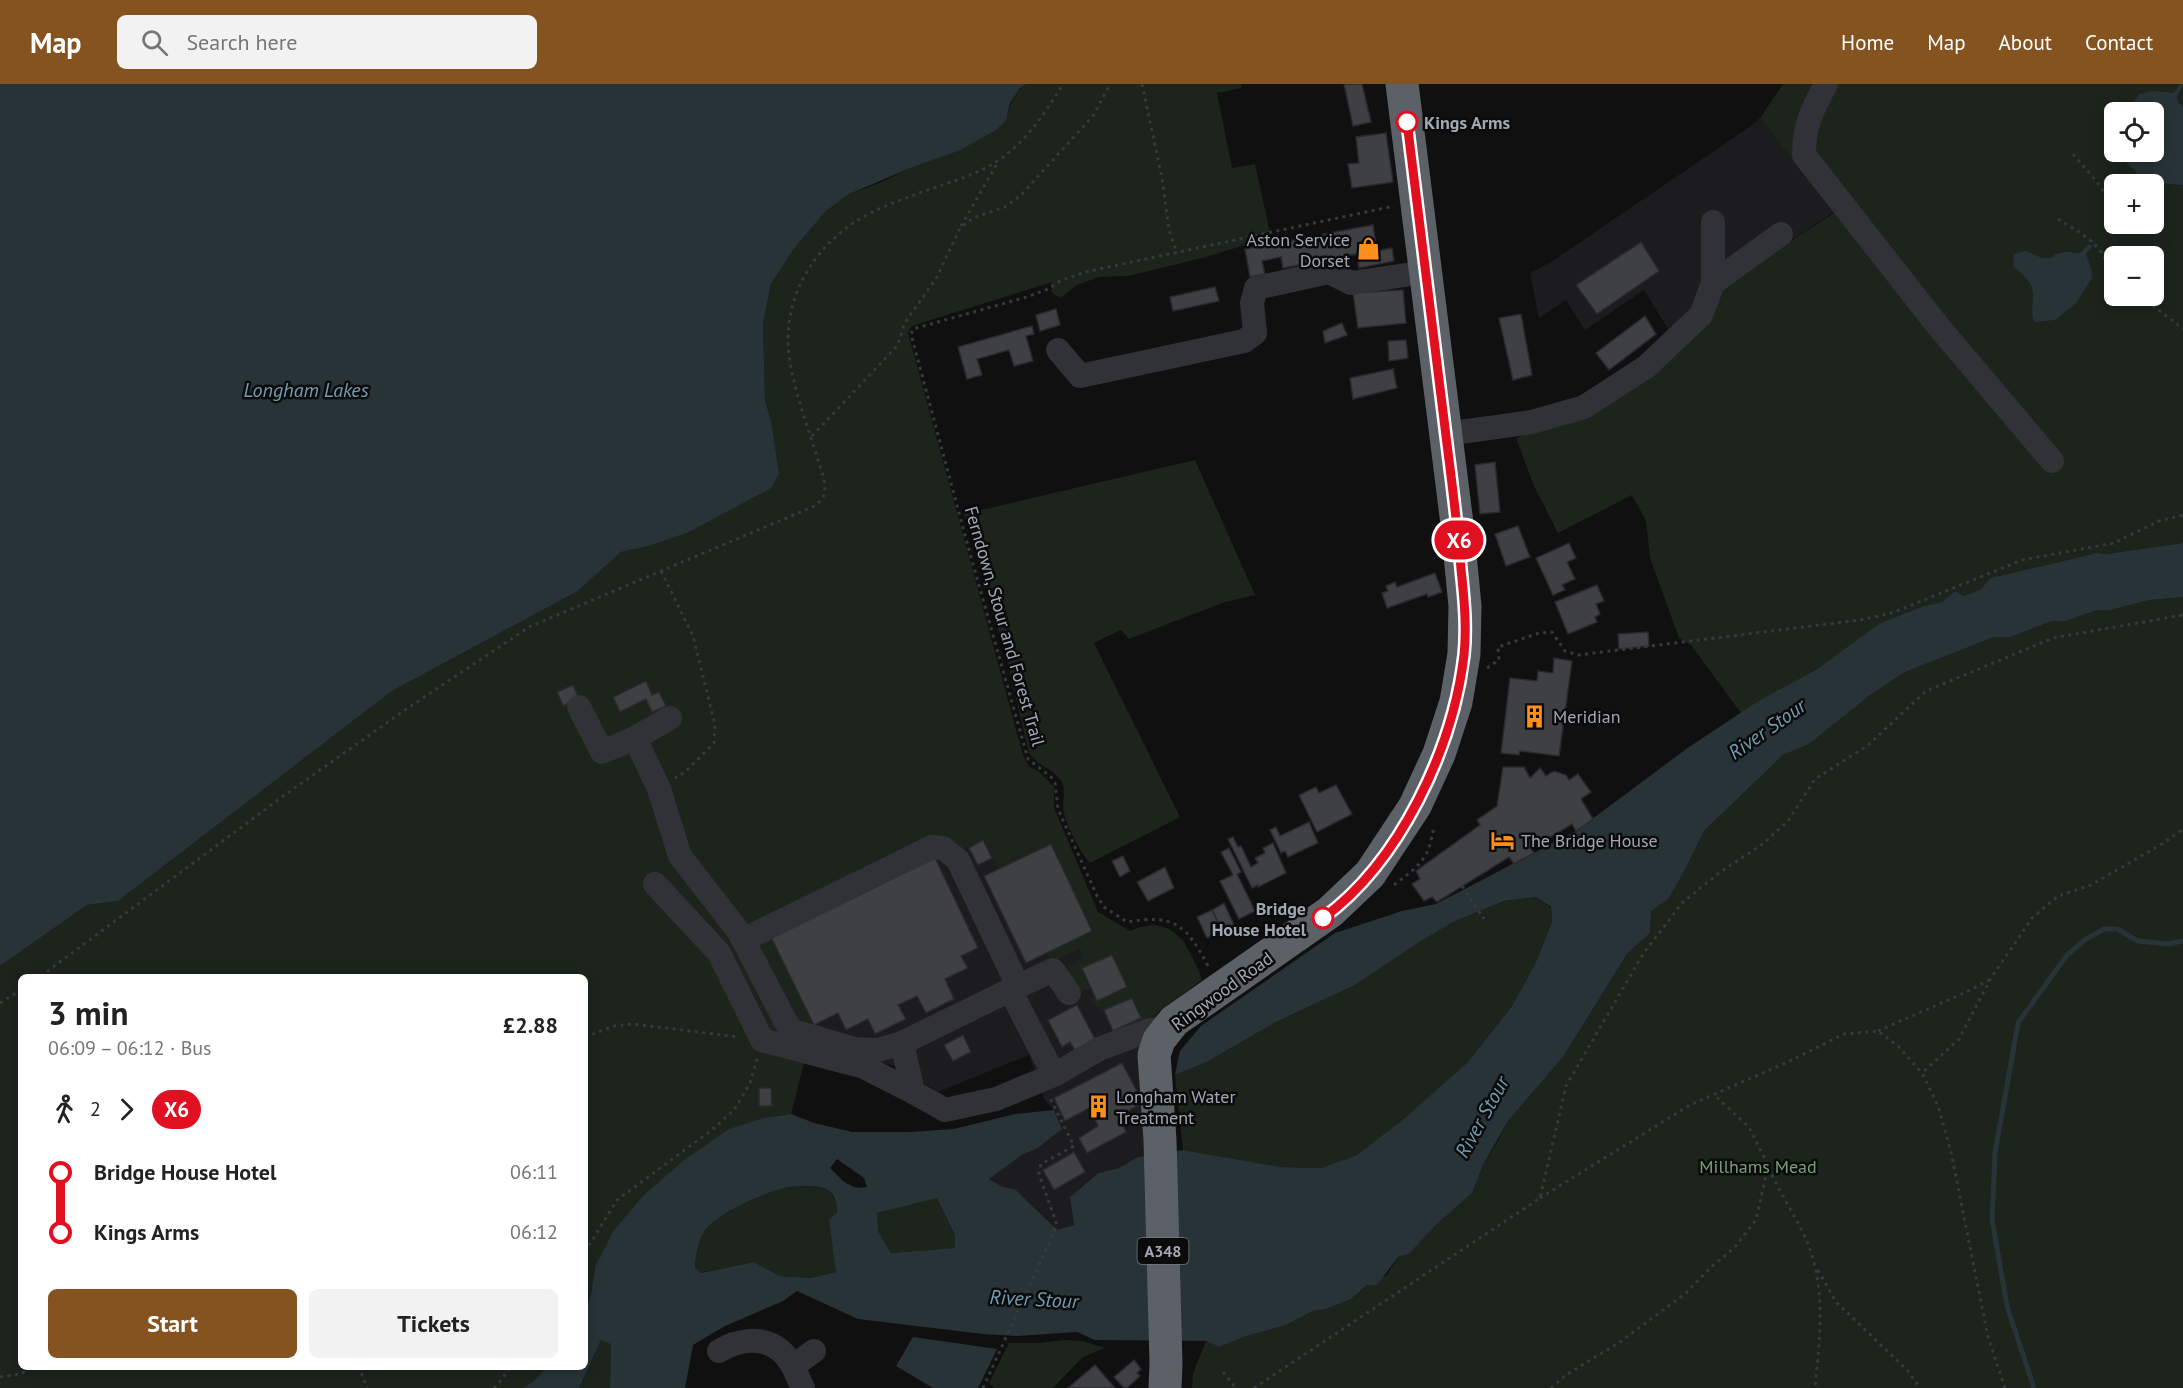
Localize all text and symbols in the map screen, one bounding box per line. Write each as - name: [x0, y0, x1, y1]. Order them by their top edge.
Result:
- search box: [117, 15, 537, 69]
- text: Map: [30, 24, 81, 61]
- icon: search: [138, 26, 171, 59]
- text: Search here: [186, 28, 297, 56]
- text: Home: [1841, 29, 1894, 56]
- text: Map: [1927, 29, 1966, 56]
- text: About: [1999, 29, 2052, 56]
- text: Contact: [2085, 29, 2153, 56]
- map controls: [2104, 102, 2164, 306]
- button: locate: [2104, 102, 2164, 162]
- marker: Kings Arms: [1396, 111, 1418, 133]
- place label: Kings Arms: [1424, 111, 1511, 134]
- button: +: [2104, 174, 2164, 234]
- place label: Aston Service Dorset: [1247, 228, 1350, 272]
- shop icon: Aston Service Dorset: [1355, 236, 1381, 262]
- button: −: [2104, 246, 2164, 306]
- water label: Longham Lakes: [243, 377, 369, 403]
- street label: Ferndown, Stour and Forest Trail: [960, 503, 1051, 749]
- line badge: X6: [1432, 520, 1486, 560]
- text: X6: [1446, 527, 1472, 554]
- water label: River Stour: [1723, 692, 1812, 765]
- building icon: Meridian: [1522, 703, 1548, 729]
- place label: Meridian: [1553, 705, 1621, 728]
- hotel icon: The Bridge House: [1490, 827, 1516, 853]
- place label: The Bridge House: [1521, 829, 1658, 852]
- place label: Bridge House Hotel: [1212, 897, 1307, 941]
- marker: Bridge House Hotel: [1312, 907, 1334, 929]
- street label: Ringwood Road: [1167, 946, 1277, 1036]
- text: 3 min: [48, 991, 129, 1034]
- text: £2.88: [503, 1011, 558, 1039]
- text: 06:09 – 06:12 · Bus: [48, 1035, 212, 1061]
- water label: River Stour: [1449, 1070, 1516, 1162]
- place label: Longham Water Treatment: [1116, 1085, 1236, 1129]
- icon: walk: [48, 1093, 81, 1126]
- icon: forward: [110, 1093, 143, 1126]
- building icon: Longham Water Treatment: [1085, 1093, 1111, 1119]
- text: 2: [90, 1096, 101, 1122]
- text: X6: [164, 1096, 189, 1123]
- park label: Millhams Mead: [1699, 1155, 1817, 1178]
- text: Bridge House Hotel: [94, 1158, 276, 1186]
- text: 06:11: [510, 1159, 558, 1185]
- text: Kings Arms: [94, 1218, 199, 1246]
- text: 06:12: [510, 1219, 558, 1245]
- road number: A348: [1138, 1238, 1188, 1264]
- water label: River Stour: [989, 1284, 1081, 1314]
- button: Start: [48, 1289, 297, 1358]
- button: Tickets: [309, 1289, 558, 1358]

